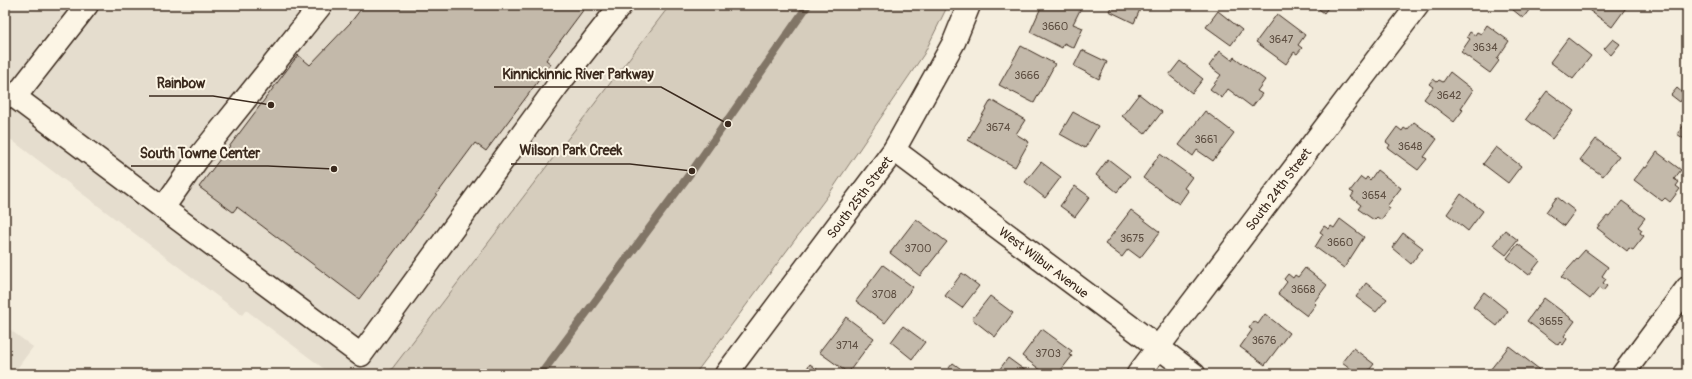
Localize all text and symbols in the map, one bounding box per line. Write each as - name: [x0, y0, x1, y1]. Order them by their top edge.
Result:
- house number: 3660: [1042, 20, 1068, 33]
- house number: 3647: [1269, 33, 1294, 46]
- house number: 3634: [1472, 41, 1498, 54]
- callout: Kinnickinnic River Parkway: [494, 61, 661, 87]
- text: Kinnickinnic River Parkway: [502, 66, 654, 83]
- house number: 3666: [1014, 69, 1040, 82]
- callout: Rainbow: [149, 70, 213, 96]
- text: Rainbow: [157, 75, 206, 92]
- house number: 3642: [1436, 89, 1462, 102]
- house number: 3674: [986, 121, 1011, 134]
- house number: 3661: [1194, 133, 1218, 146]
- callout: Wilson Park Creek: [511, 138, 630, 164]
- callout: South Towne Center: [131, 140, 268, 166]
- house number: 3648: [1398, 140, 1423, 153]
- text: Wilson Park Creek: [520, 142, 623, 159]
- street label: South 24th Street: [1242, 144, 1316, 234]
- text: South Towne Center: [140, 145, 261, 162]
- street label: South 25th Street: [824, 153, 896, 242]
- house number: 3654: [1362, 189, 1387, 202]
- street label: West Wilbur Avenue: [995, 224, 1092, 302]
- house number: 3675: [1120, 232, 1144, 245]
- house number: 3660: [1327, 236, 1353, 249]
- house number: 3700: [905, 242, 931, 255]
- house number: 3668: [1291, 283, 1316, 296]
- house number: 3708: [871, 288, 897, 301]
- house number: 3655: [1539, 315, 1563, 328]
- house number: 3676: [1252, 334, 1276, 347]
- house number: 3714: [836, 339, 859, 352]
- house number: 3703: [1035, 347, 1061, 360]

